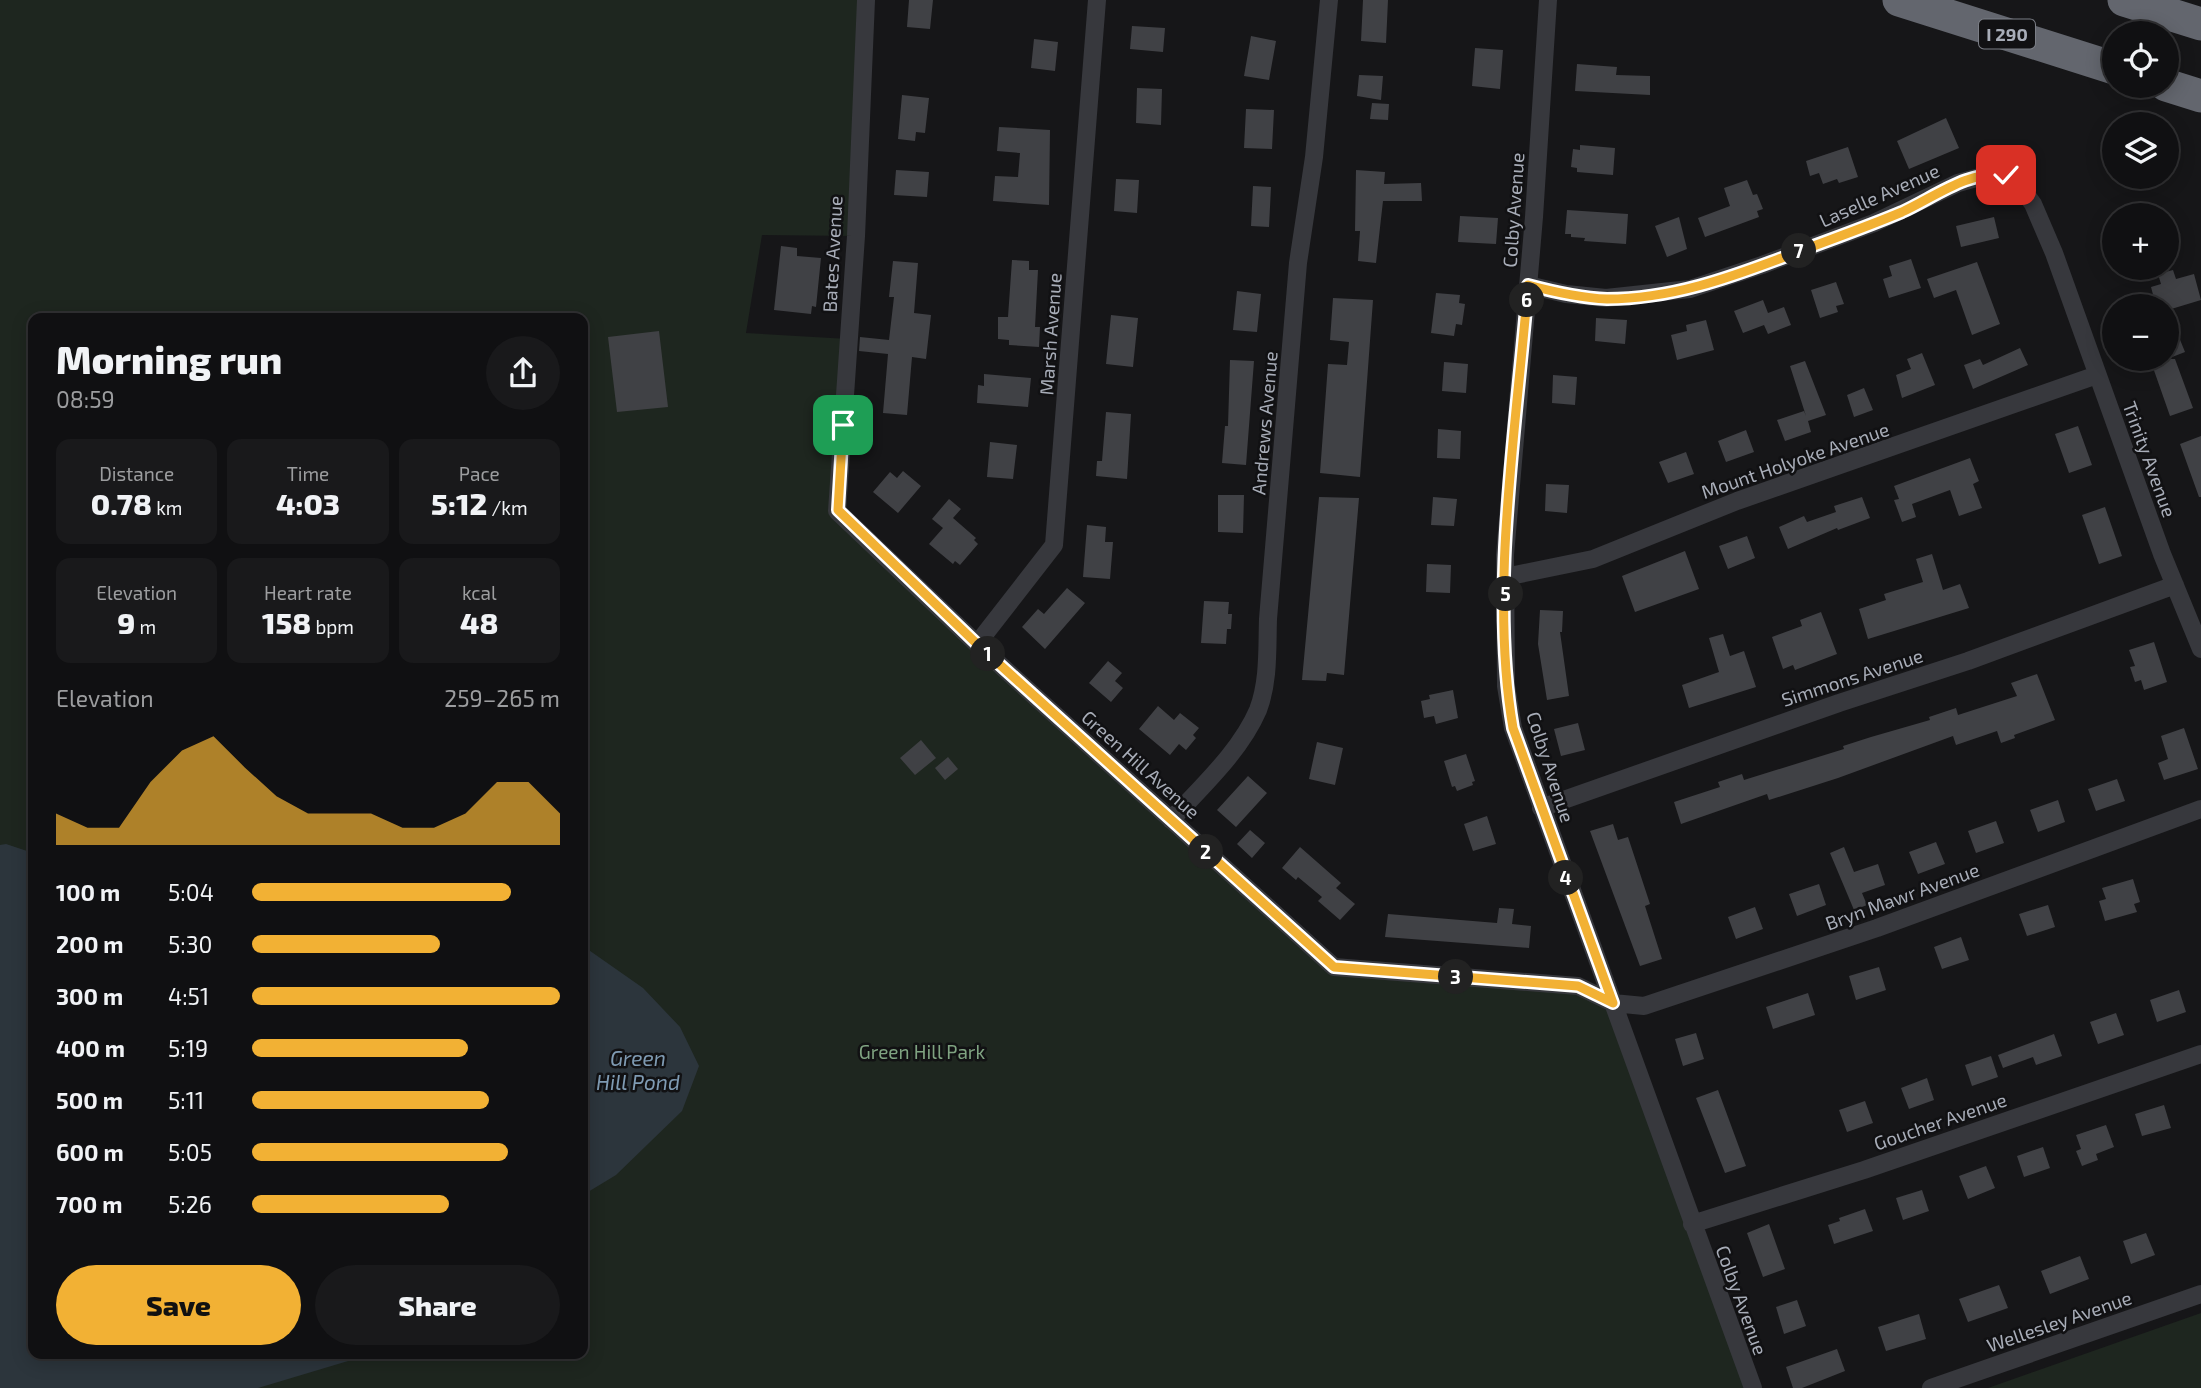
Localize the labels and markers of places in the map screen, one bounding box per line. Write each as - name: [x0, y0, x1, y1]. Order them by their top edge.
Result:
- pin: [1976, 145, 2036, 205]
- pin: 7: [1782, 233, 1816, 268]
- pin: 6: [1510, 282, 1544, 318]
- pin: [813, 395, 873, 455]
- pin: 5: [1488, 576, 1524, 612]
- pin: 1: [970, 636, 1006, 672]
- pin: 2: [1188, 834, 1224, 870]
- pin: 4: [1548, 860, 1584, 896]
- pin: 3: [1438, 960, 1474, 995]

